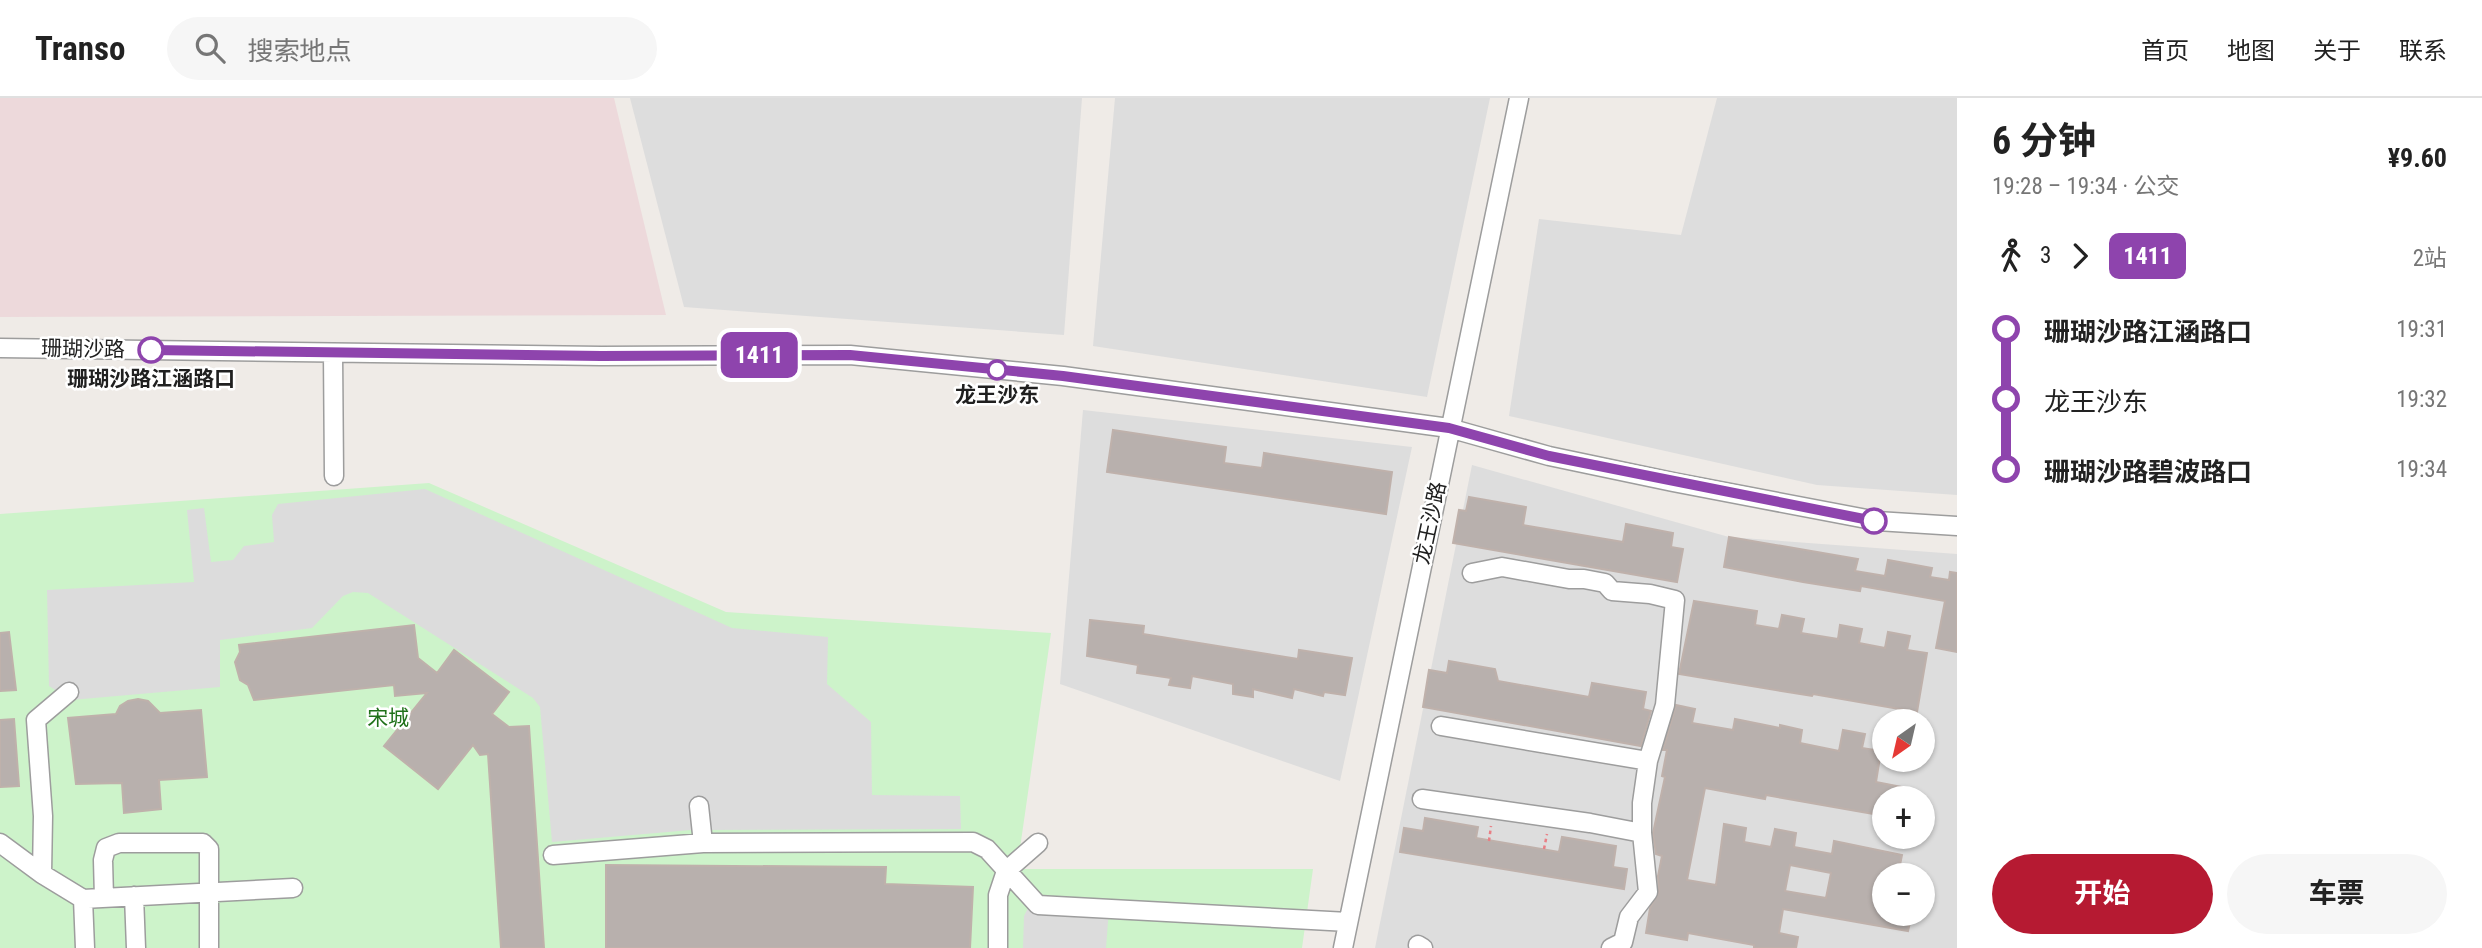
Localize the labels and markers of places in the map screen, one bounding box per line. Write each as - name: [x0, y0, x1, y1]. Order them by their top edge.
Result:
- marker: 珊瑚沙路江涵路口: [138, 337, 164, 363]
- marker: 龙王沙东: [987, 360, 1007, 380]
- place label: 珊瑚沙路江涵路口: [67, 367, 235, 391]
- place label: 龙王沙东: [955, 383, 1039, 407]
- unlabelled marker: [1861, 508, 1887, 534]

